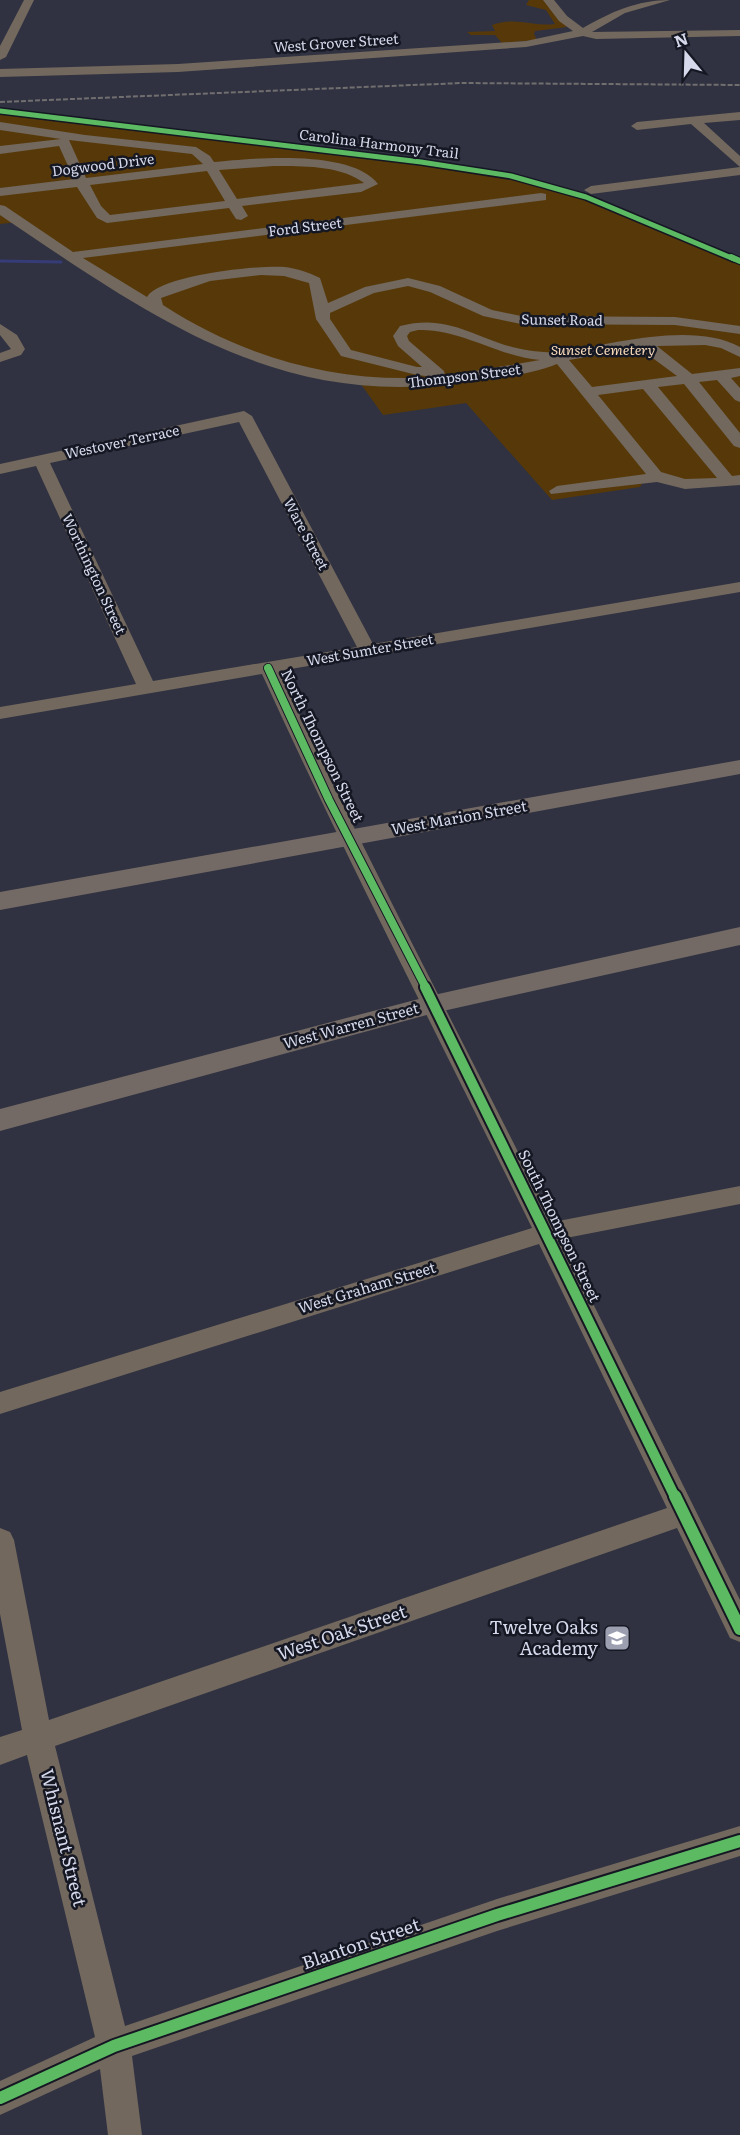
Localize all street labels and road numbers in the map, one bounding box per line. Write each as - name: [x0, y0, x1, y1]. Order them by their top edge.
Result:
- street label: West Grover Street: [273, 28, 399, 56]
- street label: Carolina Harmony Trail: [298, 123, 460, 163]
- street label: Dogwood Drive: [50, 148, 155, 180]
- street label: Ford Street: [267, 212, 343, 240]
- street label: Sunset Road: [521, 308, 604, 330]
- street label: Thompson Street: [406, 358, 522, 392]
- street label: Westover Terrace: [63, 419, 181, 463]
- street label: Ware Street: [279, 494, 334, 573]
- street label: Worthington Street: [58, 510, 132, 638]
- street label: West Sumter Street: [305, 628, 435, 670]
- street label: North Thompson Street: [276, 665, 371, 826]
- street label: West Marion Street: [389, 793, 528, 840]
- street label: West Warren Street: [280, 995, 421, 1054]
- street label: South Thompson Street: [513, 1145, 607, 1306]
- street label: West Graham Street: [295, 1255, 438, 1318]
- street label: West Oak Street: [273, 1597, 411, 1666]
- street label: Whisnant Street: [34, 1766, 95, 1910]
- street label: Blanton Street: [298, 1909, 424, 1975]

